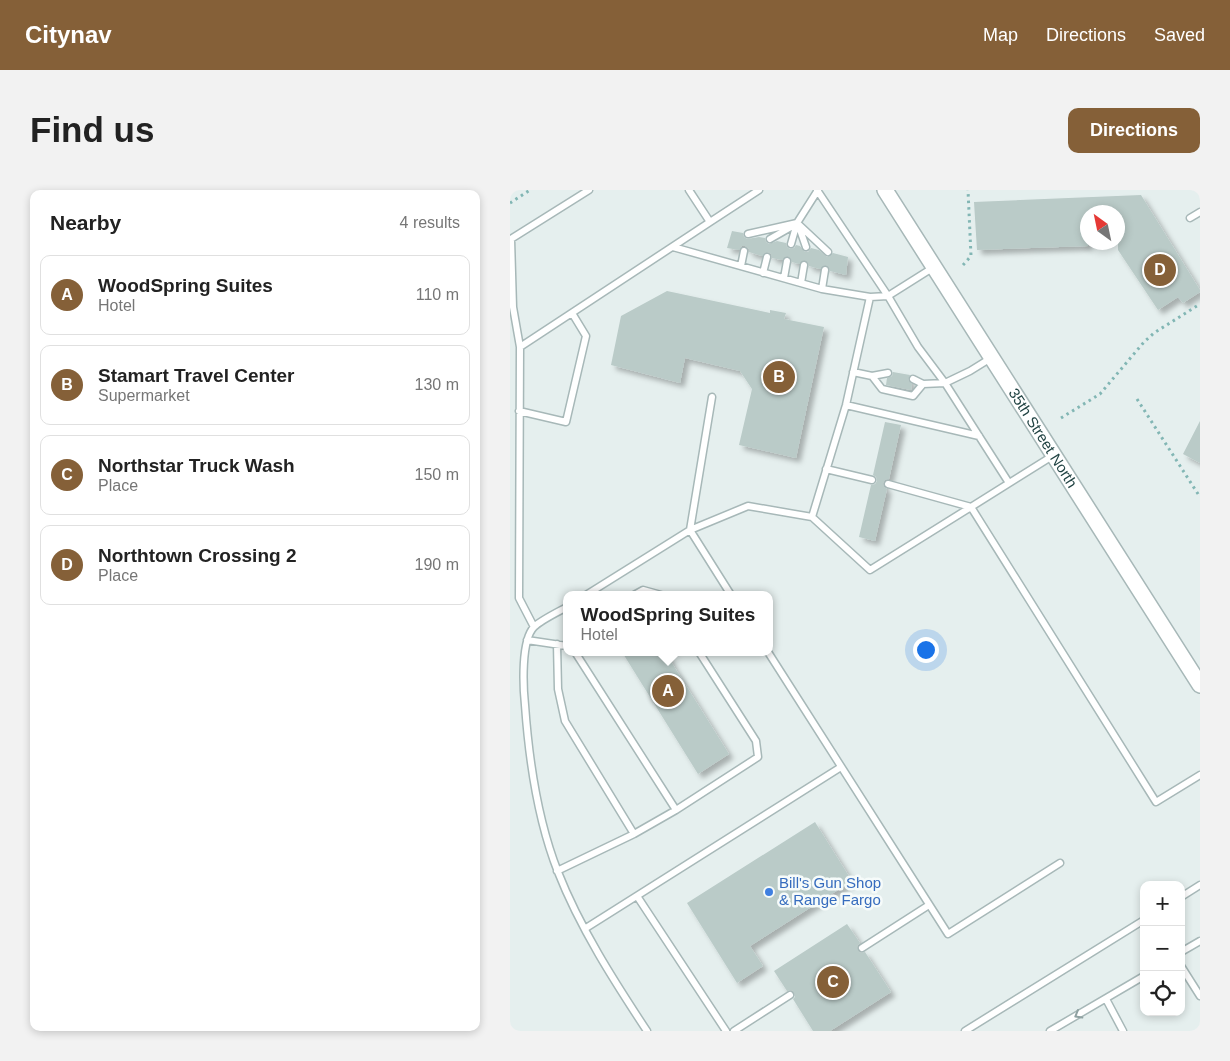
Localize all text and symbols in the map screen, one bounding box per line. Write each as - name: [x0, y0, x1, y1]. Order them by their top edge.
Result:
- text: Citynav: [25, 21, 112, 48]
- text: Map: [983, 25, 1018, 45]
- text: Directions: [1046, 25, 1126, 45]
- text: Saved: [1154, 25, 1205, 45]
- button: Directions: [1068, 108, 1200, 153]
- text: Find us: [30, 110, 154, 149]
- north arrow: [1080, 205, 1125, 250]
- text: Nearby: [50, 211, 121, 234]
- text: 4 results: [400, 214, 460, 231]
- pin: D: [1144, 251, 1176, 289]
- text: WoodSpring Suites: [98, 275, 273, 296]
- text: A: [61, 286, 73, 303]
- text: 110 m: [416, 286, 459, 303]
- text: Hotel: [98, 297, 135, 314]
- pin: B: [763, 358, 795, 396]
- text: Stamart Travel Center: [98, 365, 294, 386]
- text: B: [61, 376, 73, 393]
- text: 130 m: [415, 376, 459, 393]
- street label: 35th Street North: [1005, 385, 1081, 491]
- text: Supermarket: [98, 387, 190, 404]
- text: Northstar Truck Wash: [98, 455, 295, 476]
- text: C: [61, 466, 73, 483]
- text: 150 m: [415, 466, 459, 483]
- text: Place: [98, 477, 138, 494]
- text: Northtown Crossing 2: [98, 545, 296, 566]
- text: D: [61, 556, 73, 573]
- text: 190 m: [415, 556, 459, 573]
- text: Place: [98, 567, 138, 584]
- popup: [563, 591, 773, 656]
- text: WoodSpring Suites: [581, 604, 755, 625]
- text: Hotel: [581, 626, 618, 643]
- your location: [913, 637, 939, 663]
- pin: A: [652, 672, 684, 710]
- place label: Bill's Gun Shop & Range Fargo: [779, 874, 881, 908]
- map controls: [1140, 881, 1185, 1016]
- button: +: [1140, 881, 1185, 926]
- marker: Bill's Gun Shop & Range Fargo: [763, 886, 775, 898]
- button: −: [1140, 926, 1185, 971]
- pin: C: [817, 963, 849, 1001]
- button: locate: [1140, 971, 1185, 1016]
- one-way arrow: [1075, 1009, 1084, 1019]

